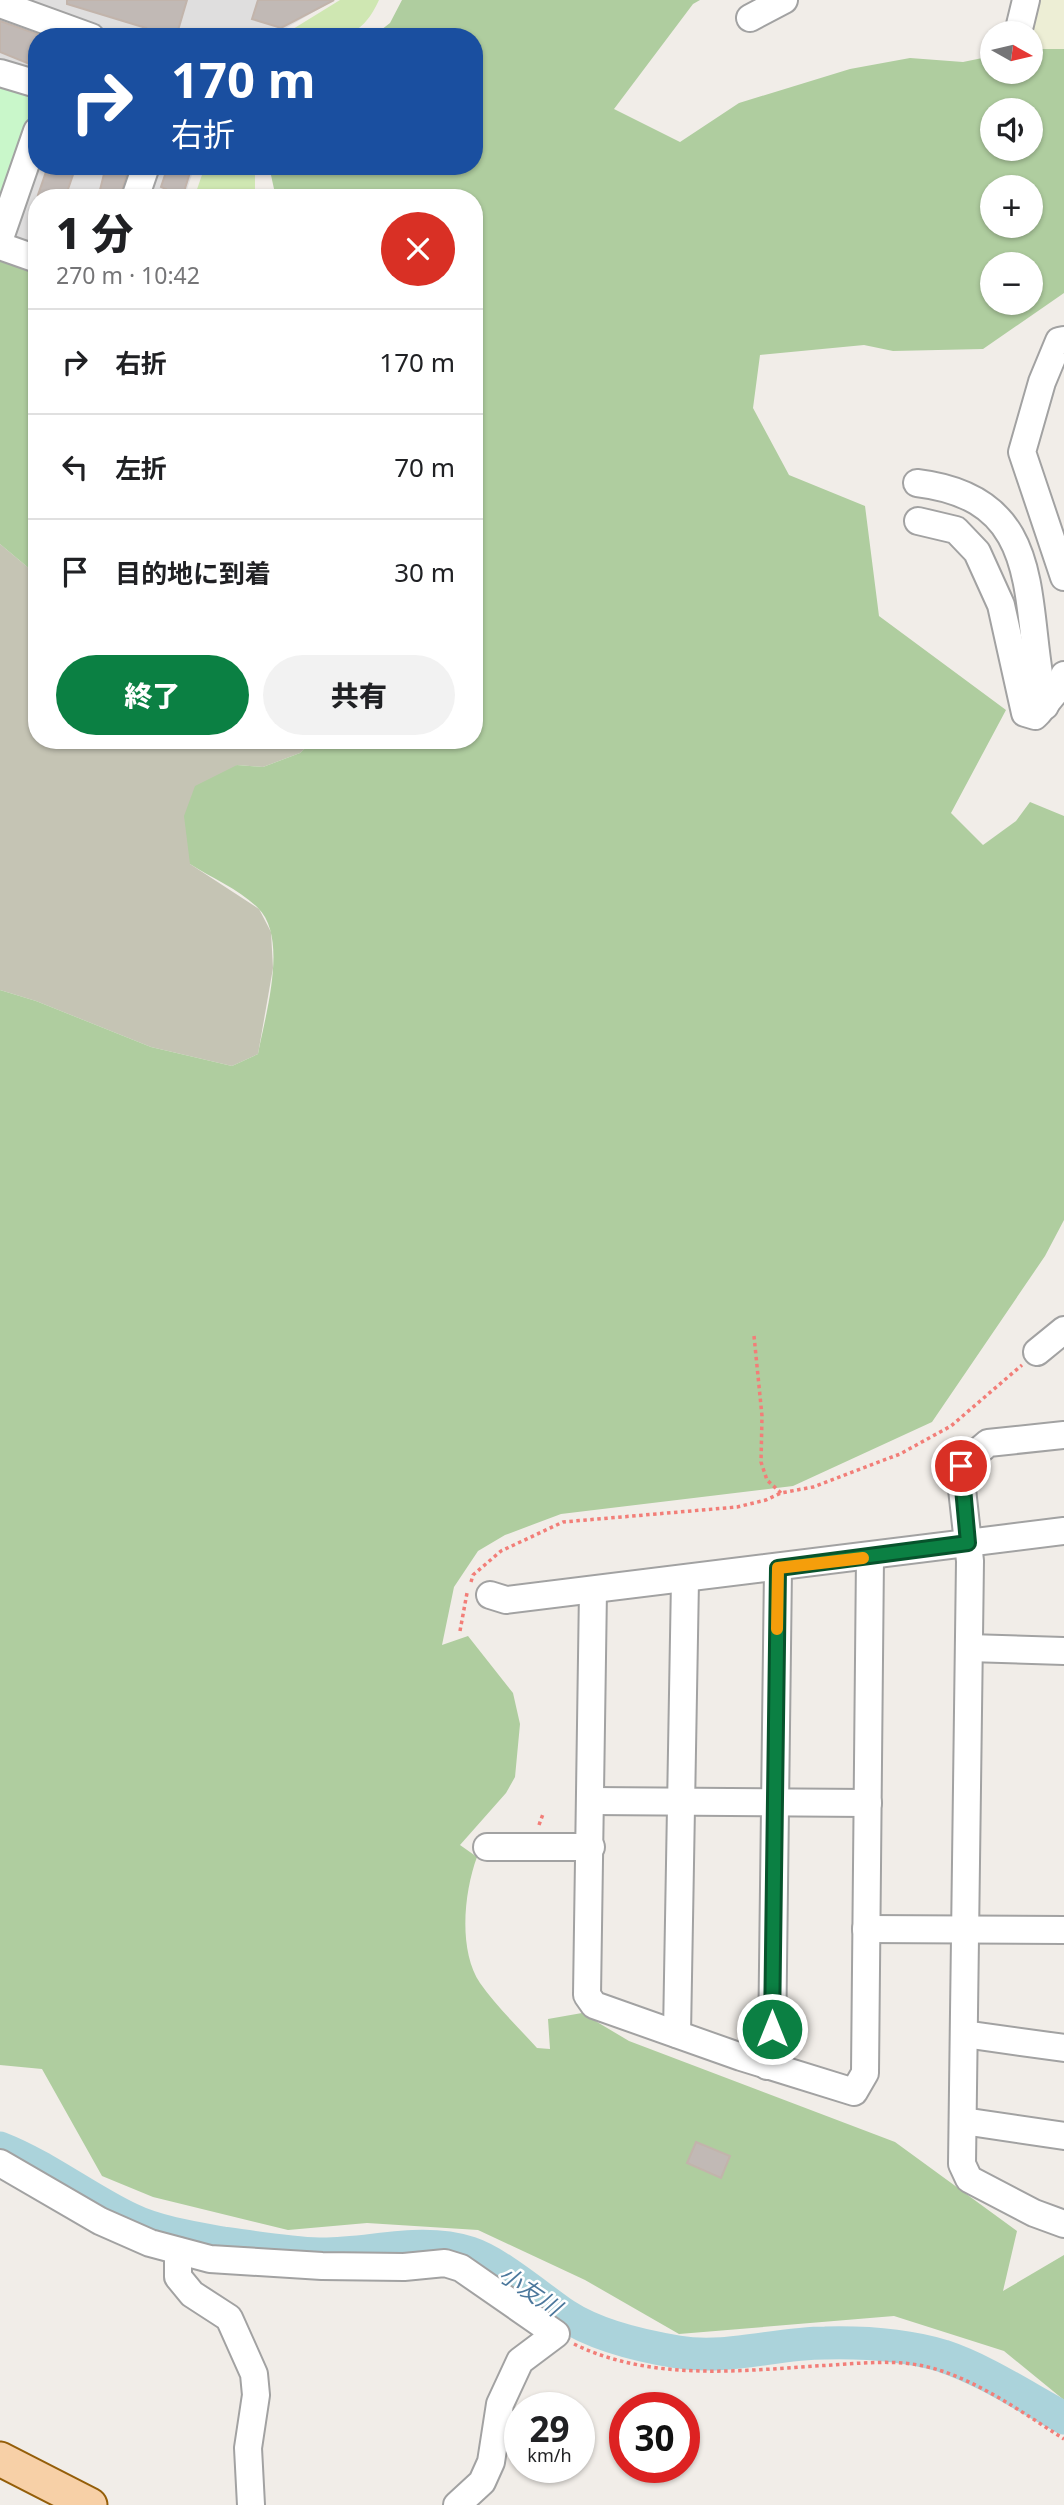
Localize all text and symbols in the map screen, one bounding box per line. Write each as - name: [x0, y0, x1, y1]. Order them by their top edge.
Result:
- north arrow: [980, 21, 1043, 84]
- map controls: [980, 21, 1043, 315]
- text: 170 m: [171, 46, 316, 112]
- icon: right: [56, 56, 147, 147]
- button: sound: [980, 98, 1043, 161]
- text: 右折: [171, 112, 235, 155]
- button: +: [980, 175, 1043, 238]
- text: 1 分: [56, 204, 133, 261]
- button: close: [381, 212, 455, 286]
- button: −: [980, 252, 1043, 315]
- text: 270 m · 10:42: [56, 259, 200, 291]
- icon: right: [56, 343, 94, 381]
- text: 170 m: [379, 344, 455, 380]
- text: 右折: [115, 345, 167, 381]
- icon: left: [56, 448, 94, 486]
- text: 70 m: [394, 449, 455, 485]
- text: 左折: [115, 450, 167, 486]
- icon: arrive: [56, 553, 94, 591]
- text: 30 m: [394, 554, 455, 590]
- text: 目的地に到着: [115, 555, 271, 591]
- button: 終了: [56, 655, 249, 735]
- button: 共有: [263, 655, 455, 735]
- pin: [931, 1436, 991, 1496]
- icon: arrive: [942, 1447, 980, 1485]
- position arrow: [735, 1992, 809, 2066]
- water label: 小友川: [493, 2258, 571, 2324]
- speed limit sign: 30: [609, 2392, 700, 2483]
- text: 29: [529, 2405, 570, 2452]
- text: km/h: [527, 2443, 572, 2467]

